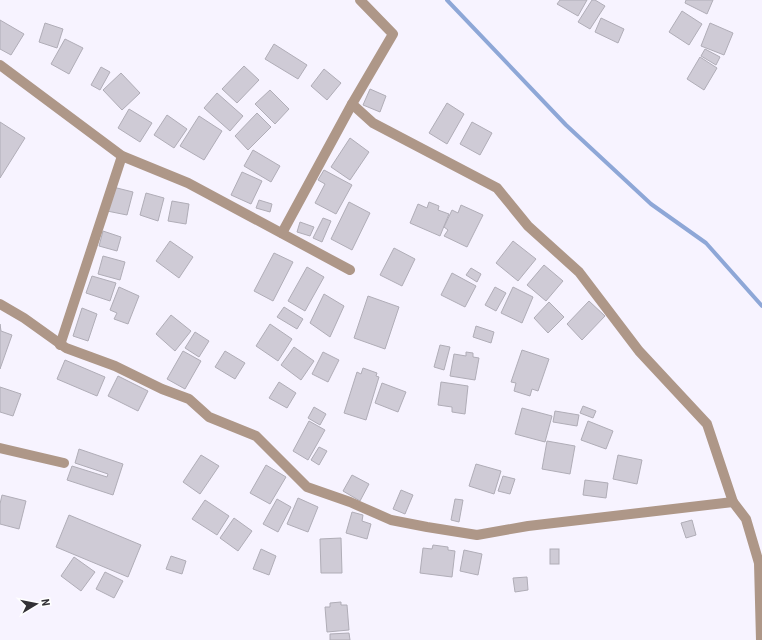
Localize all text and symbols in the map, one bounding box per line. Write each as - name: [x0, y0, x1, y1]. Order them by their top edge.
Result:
- north arrow: [16, 584, 56, 624]
- text: N: [38, 598, 52, 607]

